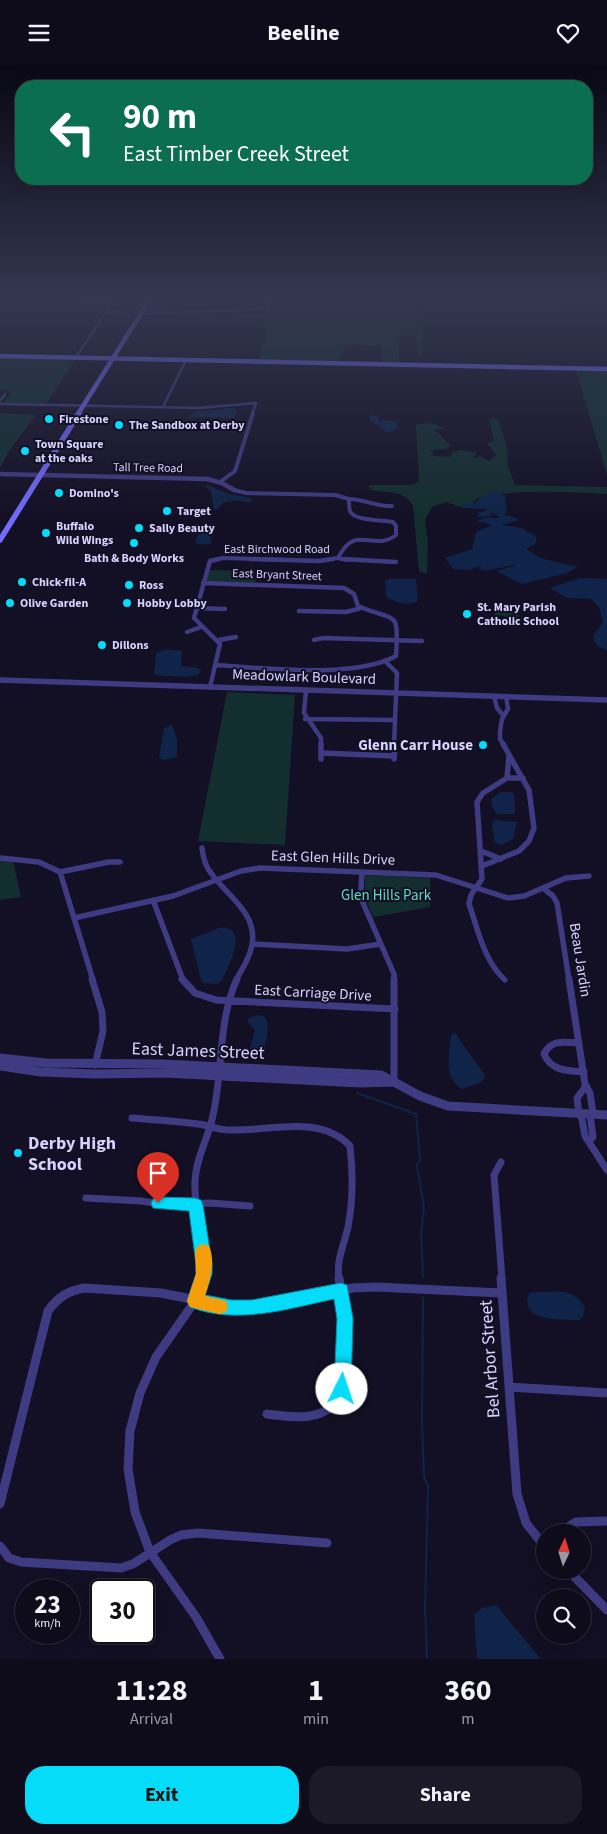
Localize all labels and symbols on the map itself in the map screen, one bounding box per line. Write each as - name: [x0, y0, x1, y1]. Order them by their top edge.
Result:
- place label: Firestone: [59, 411, 109, 428]
- marker: Firestone: [43, 413, 55, 425]
- place label: The Sandbox at Derby: [129, 417, 245, 434]
- marker: The Sandbox at Derby: [113, 419, 125, 431]
- place label: Town Square at the oaks: [35, 436, 103, 467]
- marker: Town Square at the oaks: [19, 445, 31, 457]
- street label: Tall Tree Road: [113, 459, 183, 477]
- place label: Domino's: [69, 485, 119, 502]
- marker: Domino's: [53, 487, 65, 499]
- place label: Target: [177, 503, 211, 520]
- marker: Target: [161, 505, 173, 517]
- place label: Buffalo Wild Wings: [56, 518, 113, 549]
- place label: Sally Beauty: [149, 520, 216, 537]
- marker: Sally Beauty: [133, 522, 145, 534]
- marker: Buffalo Wild Wings: [40, 527, 52, 539]
- marker: Bath & Body Works: [128, 537, 140, 549]
- street label: East Birchwood Road: [224, 541, 330, 558]
- place label: Bath & Body Works: [84, 550, 184, 567]
- street label: East Bryant Street: [232, 565, 322, 585]
- place label: Chick-fil-A: [32, 574, 86, 591]
- marker: Chick-fil-A: [16, 576, 28, 588]
- place label: Ross: [139, 577, 163, 594]
- marker: Ross: [123, 579, 135, 591]
- place label: Olive Garden: [20, 595, 88, 612]
- place label: Hobby Lobby: [137, 595, 207, 612]
- marker: Olive Garden: [4, 597, 16, 609]
- marker: Hobby Lobby: [121, 597, 133, 609]
- place label: St. Mary Parish Catholic School: [477, 599, 559, 630]
- marker: St. Mary Parish Catholic School: [461, 608, 473, 620]
- place label: Dillons: [112, 637, 149, 654]
- marker: Dillons: [96, 639, 108, 651]
- street label: Meadowlark Boulevard: [232, 664, 376, 690]
- place label: Glenn Carr House: [358, 735, 473, 756]
- marker: Glenn Carr House: [477, 739, 489, 751]
- street label: East Glen Hills Drive: [271, 845, 395, 871]
- park label: Glen Hills Park: [341, 885, 432, 906]
- street label: Beau Jardin: [564, 921, 596, 999]
- street label: East Carriage Drive: [254, 979, 372, 1007]
- street label: East James Street: [131, 1036, 265, 1066]
- place label: Derby High School: [28, 1131, 116, 1177]
- marker: Derby High School: [12, 1147, 24, 1159]
- pin: [137, 1152, 179, 1203]
- street label: Bel Arbor Street: [473, 1299, 507, 1419]
- position arrow: [315, 1362, 367, 1414]
- north arrow: [536, 1524, 591, 1579]
- speed limit sign: 30: [90, 1579, 155, 1644]

